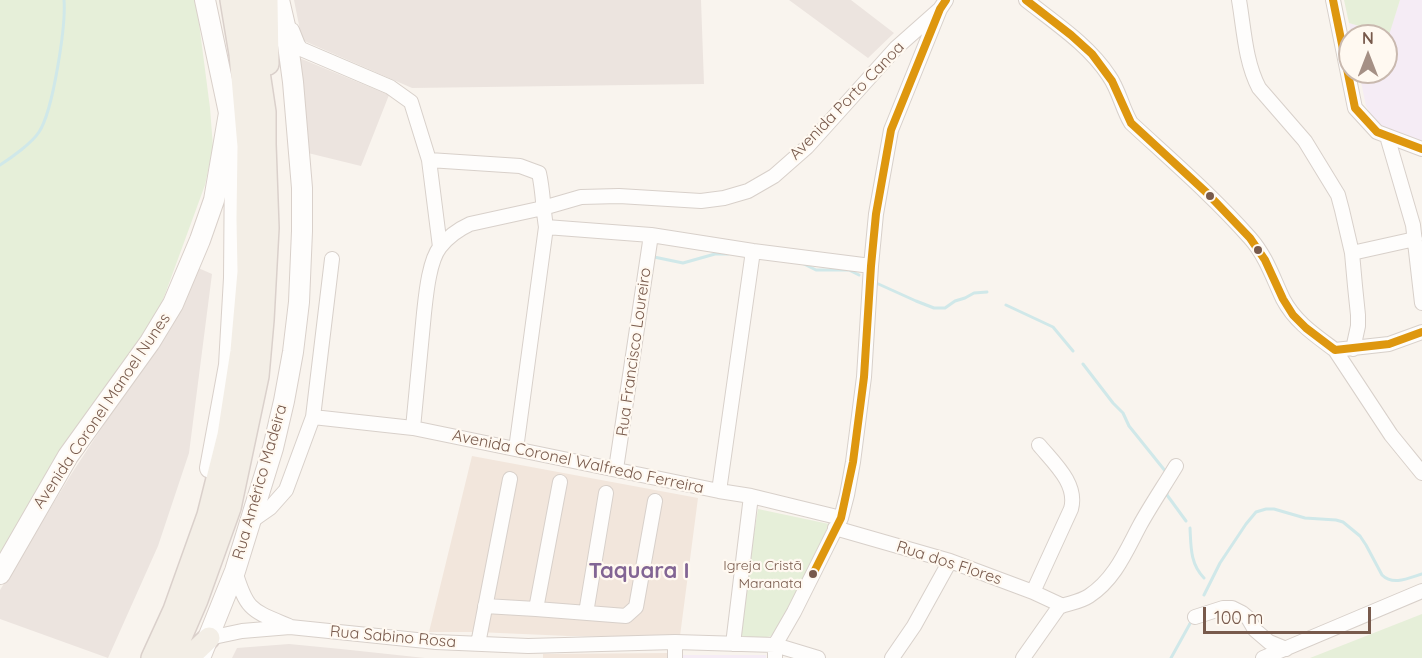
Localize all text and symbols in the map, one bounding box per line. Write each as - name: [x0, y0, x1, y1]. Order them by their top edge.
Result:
- north arrow: [1338, 24, 1398, 84]
- text: N: [1362, 28, 1374, 48]
- street label: Avenida Porto Canoa: [786, 38, 908, 164]
- unlabelled marker: [1204, 190, 1216, 202]
- unlabelled marker: [1252, 244, 1264, 256]
- street label: Rua Francisco Loureiro: [613, 266, 655, 438]
- street label: Avenida Coronel Manoel Nunes: [29, 310, 175, 512]
- street label: Rua Américo Madeira: [229, 402, 291, 562]
- street label: Avenida Coronel Walfredo Ferreira: [450, 426, 706, 498]
- street label: Rua dos Flores: [894, 537, 1004, 589]
- district label: Taquara I: [588, 558, 690, 584]
- place label: Igreja Cristã Maranata: [723, 558, 802, 590]
- marker: Igreja Cristã Maranata: [807, 568, 819, 580]
- scale bar: [1206, 595, 1374, 633]
- text: 100 m: [1214, 606, 1263, 629]
- street label: Rua Sabino Rosa: [329, 622, 457, 652]

